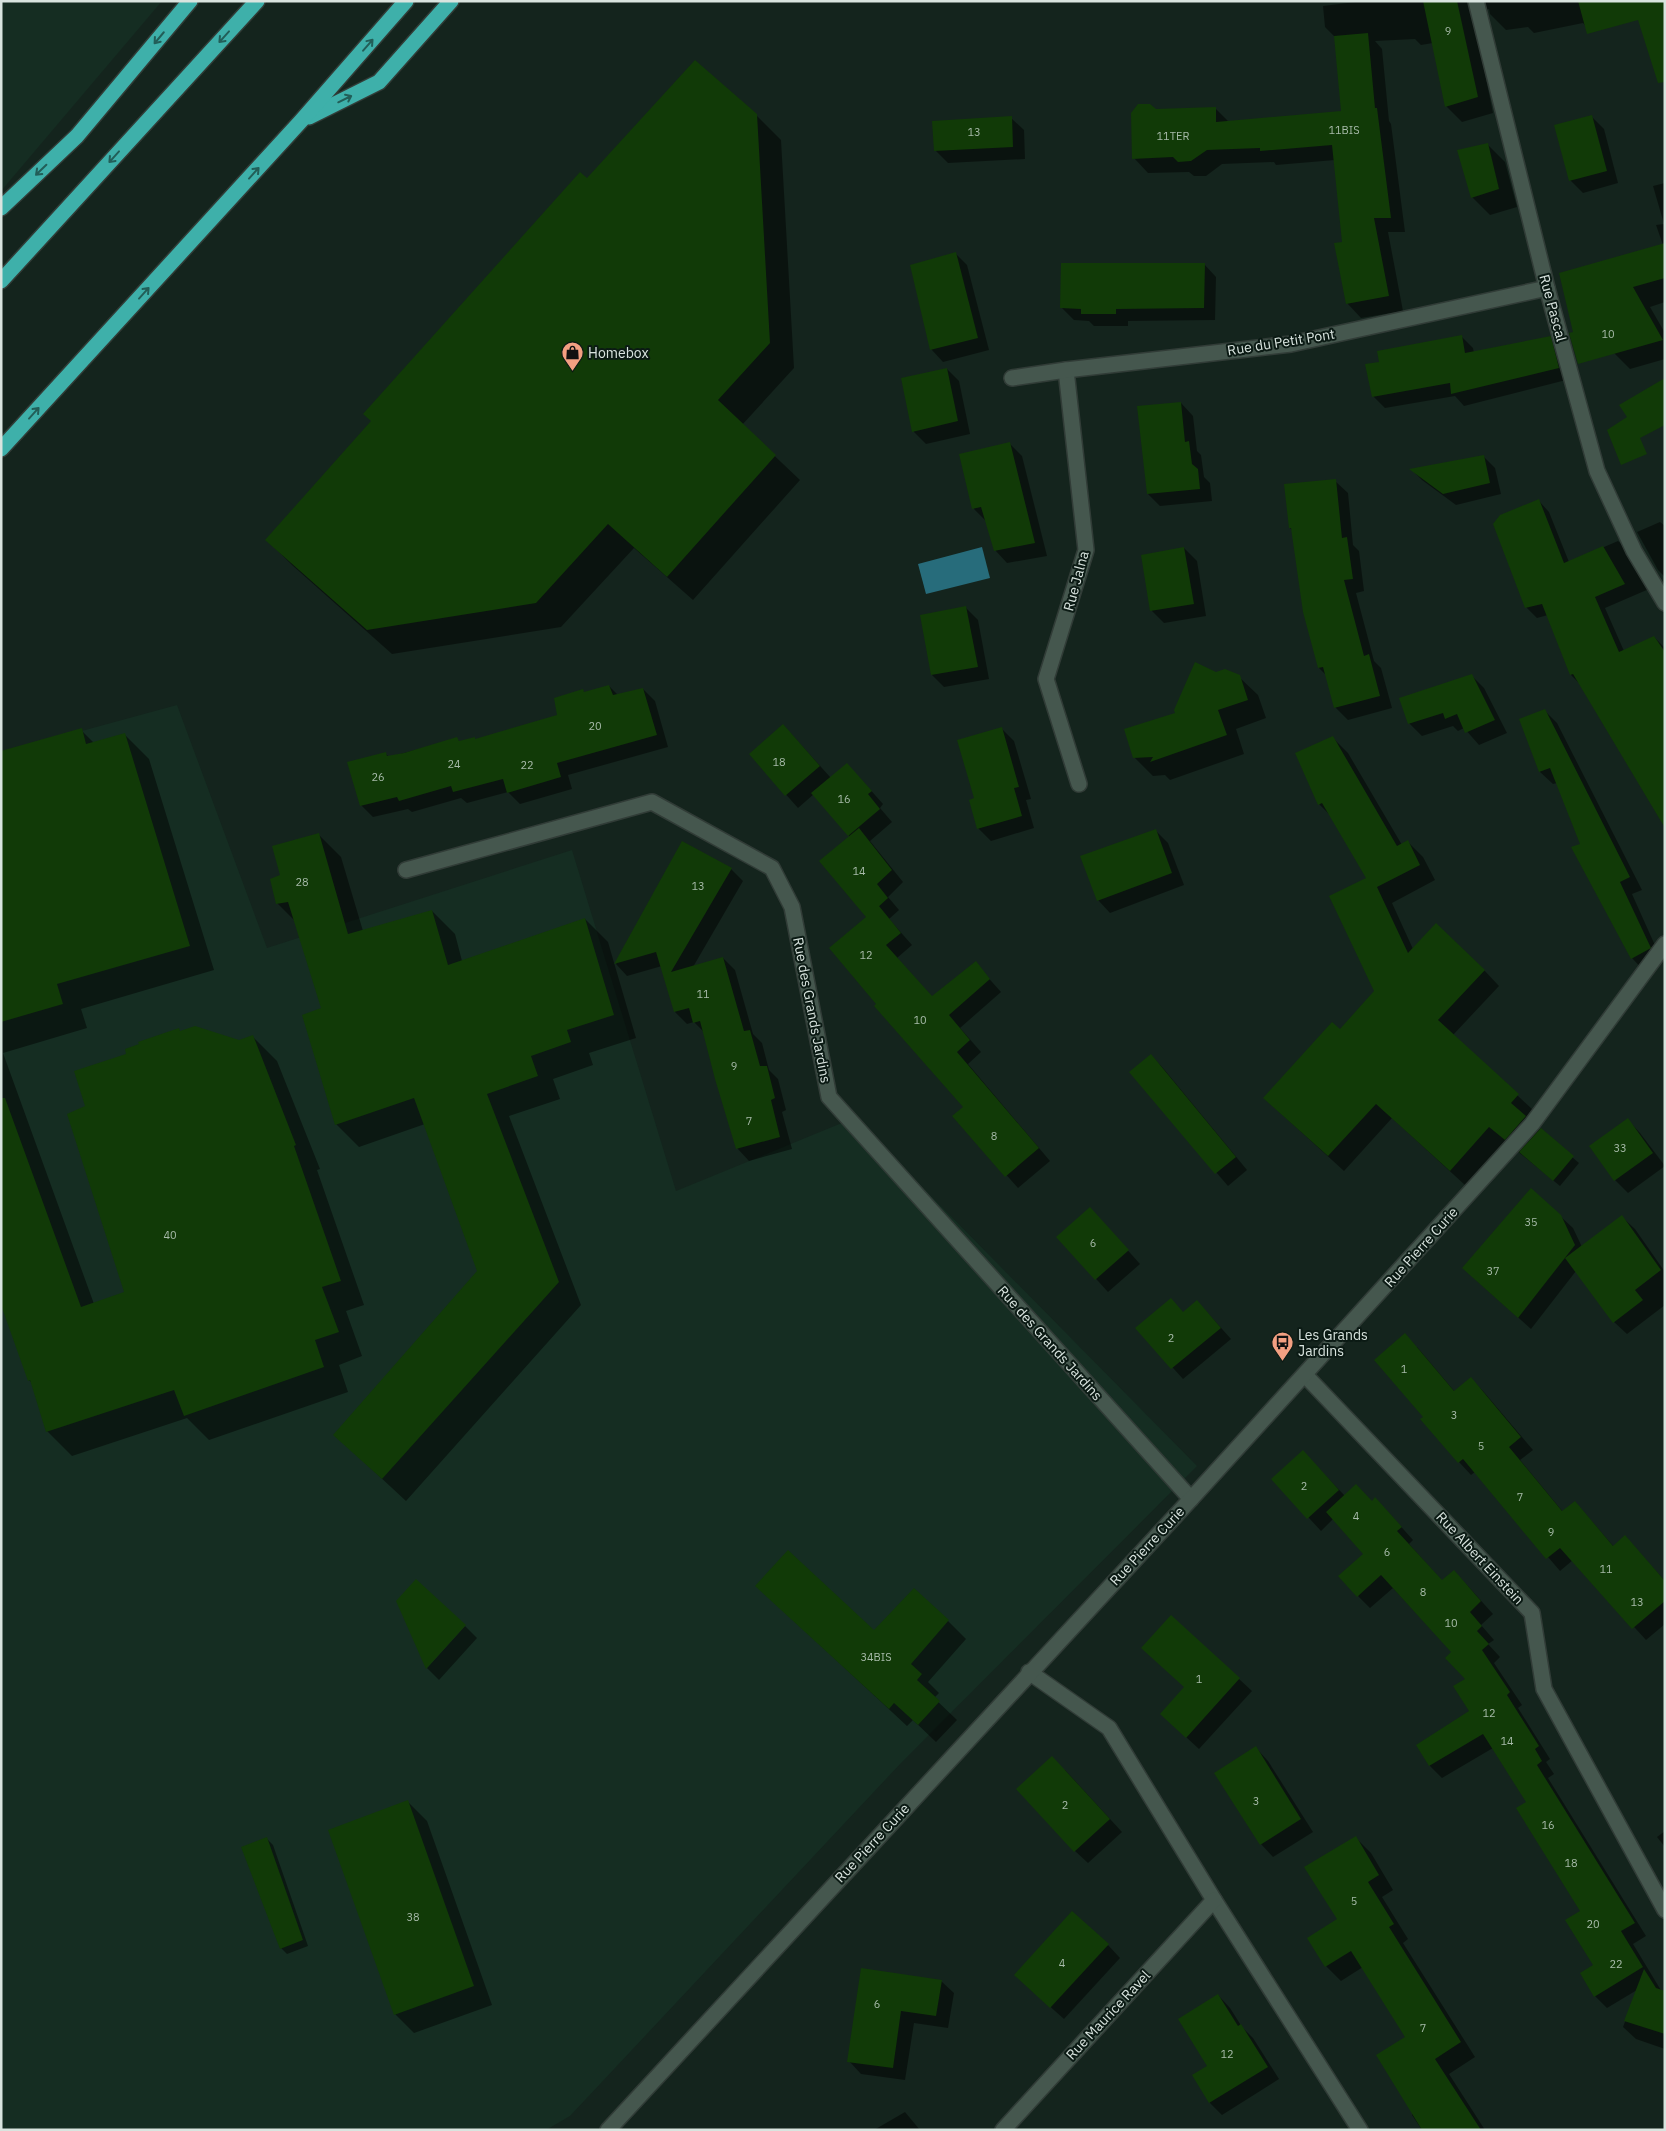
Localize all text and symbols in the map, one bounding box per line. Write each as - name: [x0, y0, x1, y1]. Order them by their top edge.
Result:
- house number: 9: [1445, 24, 1451, 38]
- one-way arrow: [218, 31, 230, 44]
- one-way arrow: [153, 32, 164, 45]
- one-way arrow: [362, 38, 374, 51]
- one-way arrow: [337, 94, 352, 103]
- house number: 11BIS: [1328, 123, 1360, 137]
- house number: 13: [967, 125, 981, 139]
- house number: 11TER: [1157, 129, 1189, 143]
- one-way arrow: [108, 151, 120, 164]
- one-way arrow: [35, 164, 48, 176]
- one-way arrow: [248, 166, 259, 179]
- street label: Rue Pascal: [1535, 272, 1571, 344]
- one-way arrow: [138, 286, 150, 299]
- street label: Rue du Petit Pont: [1226, 325, 1336, 359]
- house number: 10: [1601, 327, 1615, 341]
- shop icon: Homebox: [560, 341, 584, 372]
- place label: Homebox: [588, 344, 649, 362]
- one-way arrow: [28, 406, 40, 419]
- street label: Rue Jalna: [1059, 548, 1093, 613]
- house number: 20: [588, 719, 602, 733]
- house number: 18: [772, 755, 786, 769]
- house number: 24: [447, 757, 461, 771]
- house number: 22: [520, 758, 534, 772]
- house number: 26: [371, 770, 385, 784]
- house number: 16: [837, 792, 851, 806]
- house number: 14: [852, 864, 866, 878]
- house number: 28: [295, 875, 309, 889]
- house number: 13: [691, 879, 705, 893]
- street label: Rue des Grands Jardins: [789, 935, 835, 1085]
- house number: 12: [859, 948, 873, 962]
- house number: 11: [696, 987, 710, 1001]
- house number: 10: [913, 1013, 927, 1027]
- house number: 9: [731, 1059, 737, 1073]
- house number: 7: [746, 1114, 752, 1128]
- house number: 8: [991, 1129, 997, 1143]
- house number: 33: [1613, 1141, 1627, 1155]
- street label: Rue Pierre Curie: [1380, 1203, 1462, 1291]
- house number: 35: [1524, 1215, 1538, 1229]
- house number: 40: [163, 1228, 177, 1242]
- house number: 6: [1090, 1236, 1096, 1250]
- house number: 37: [1486, 1264, 1500, 1278]
- street label: Rue des Grands Jardins: [994, 1282, 1106, 1404]
- place label: Les Grands Jardins: [1298, 1326, 1368, 1360]
- house number: 2: [1168, 1331, 1174, 1345]
- bus stop icon: Les Grands Jardins: [1270, 1331, 1294, 1362]
- house number: 1: [1401, 1362, 1408, 1376]
- house number: 3: [1451, 1408, 1457, 1422]
- house number: 5: [1478, 1439, 1484, 1453]
- house number: 2: [1301, 1479, 1307, 1493]
- house number: 7: [1517, 1490, 1523, 1504]
- street label: Rue Pierre Curie: [1106, 1502, 1188, 1589]
- street label: Rue Albert Einstein: [1432, 1508, 1528, 1608]
- house number: 4: [1353, 1509, 1360, 1523]
- house number: 9: [1548, 1525, 1554, 1539]
- house number: 6: [1384, 1545, 1390, 1559]
- house number: 11: [1599, 1562, 1613, 1576]
- house number: 8: [1420, 1585, 1426, 1599]
- house number: 13: [1630, 1595, 1644, 1609]
- house number: 10: [1444, 1616, 1458, 1630]
- house number: 34BIS: [860, 1650, 892, 1664]
- house number: 1: [1196, 1672, 1203, 1686]
- house number: 12: [1482, 1706, 1496, 1720]
- house number: 14: [1500, 1734, 1514, 1748]
- house number: 3: [1253, 1794, 1259, 1808]
- house number: 2: [1062, 1798, 1068, 1812]
- street label: Rue Pierre Curie: [831, 1799, 913, 1886]
- house number: 16: [1541, 1818, 1555, 1832]
- house number: 18: [1564, 1856, 1578, 1870]
- house number: 5: [1351, 1894, 1357, 1908]
- house number: 38: [406, 1910, 420, 1924]
- house number: 20: [1586, 1917, 1600, 1931]
- house number: 4: [1059, 1956, 1066, 1970]
- house number: 22: [1609, 1957, 1623, 1971]
- street label: Rue Maurice Ravel: [1062, 1966, 1154, 2063]
- house number: 6: [874, 1997, 880, 2011]
- house number: 7: [1420, 2021, 1426, 2035]
- house number: 12: [1220, 2047, 1234, 2061]

